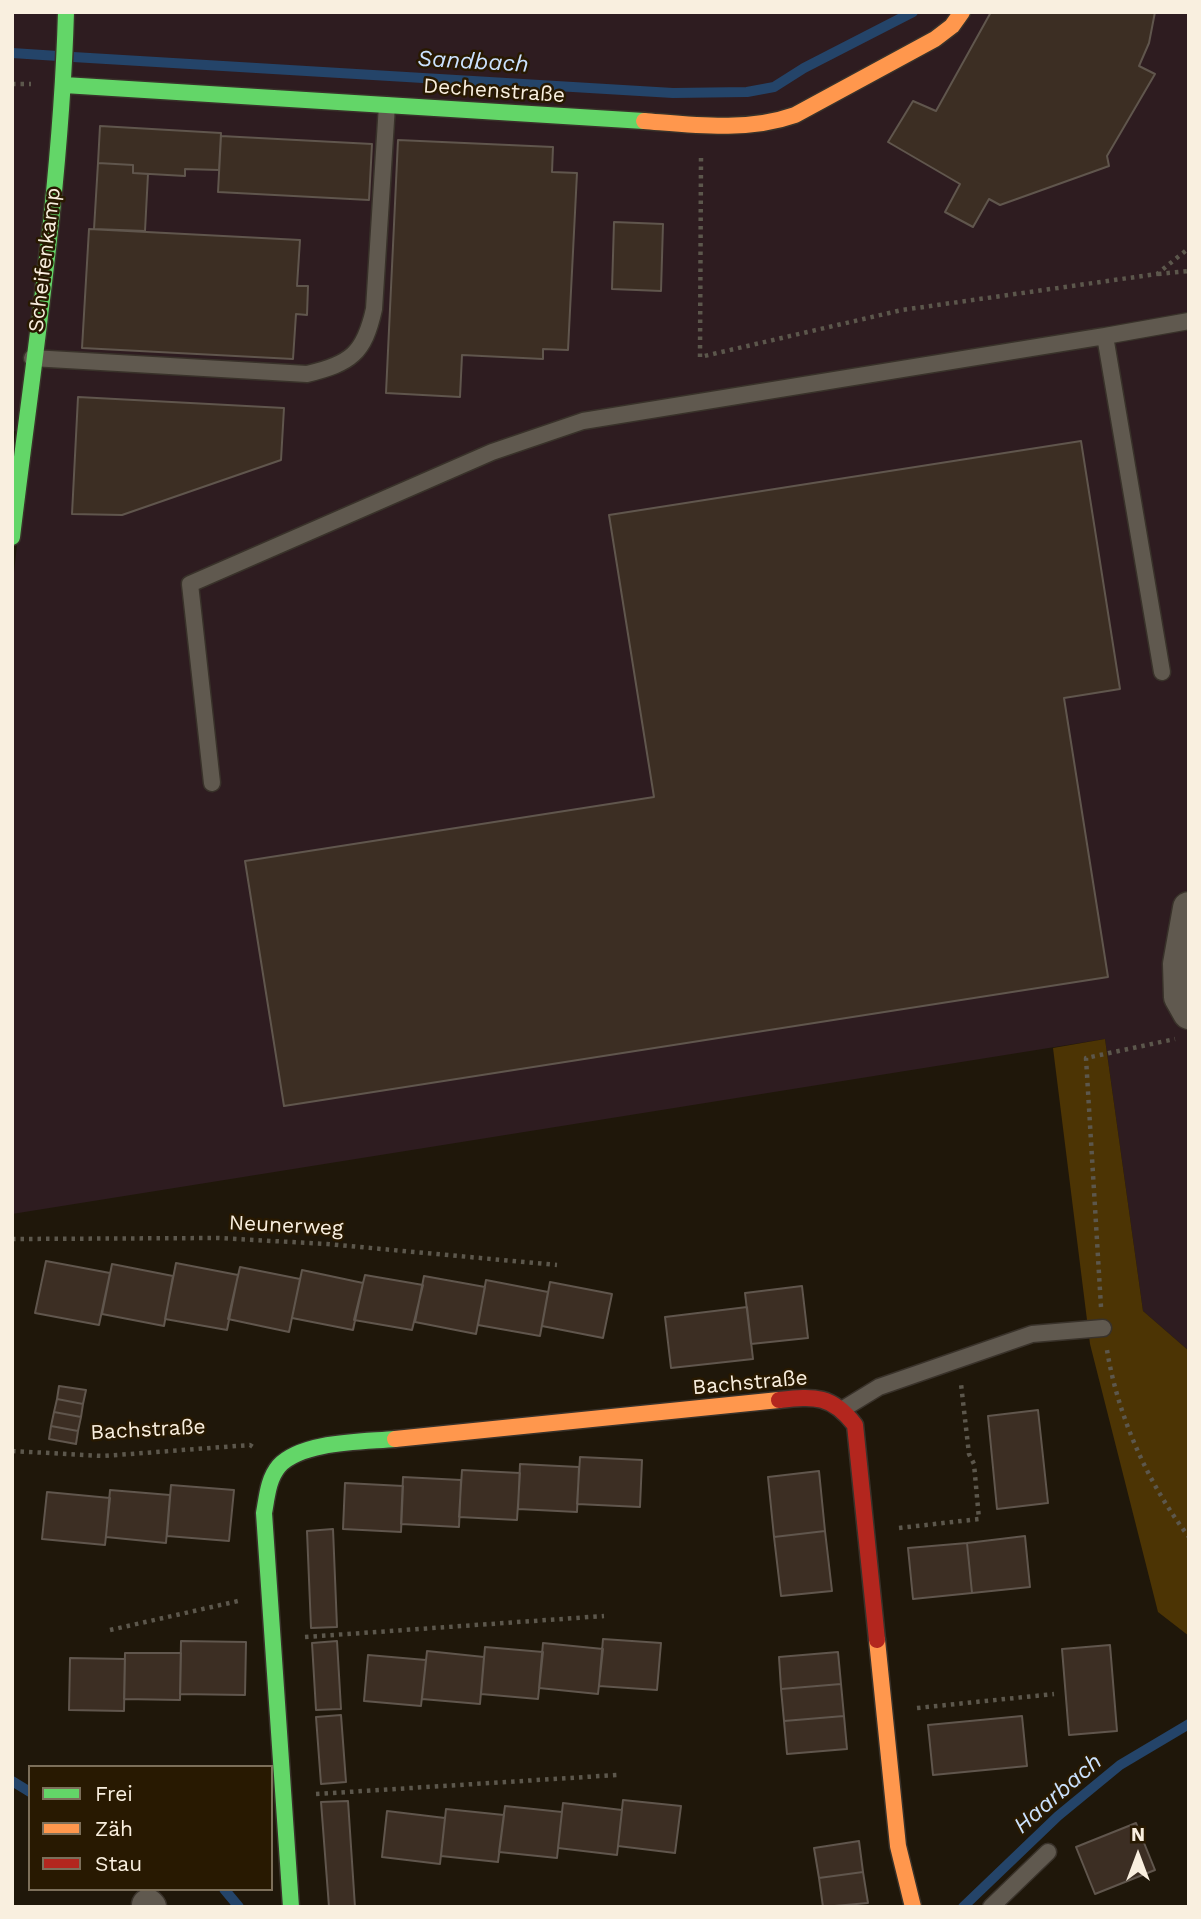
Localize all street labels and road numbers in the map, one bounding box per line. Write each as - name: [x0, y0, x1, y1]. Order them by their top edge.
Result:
- street label: Dechenstraße: [422, 73, 566, 109]
- street label: Scheifenkamp: [24, 186, 66, 334]
- street label: Neunerweg: [228, 1210, 344, 1242]
- street label: Bachstraße: [691, 1365, 809, 1401]
- street label: Bachstraße: [90, 1414, 206, 1446]

